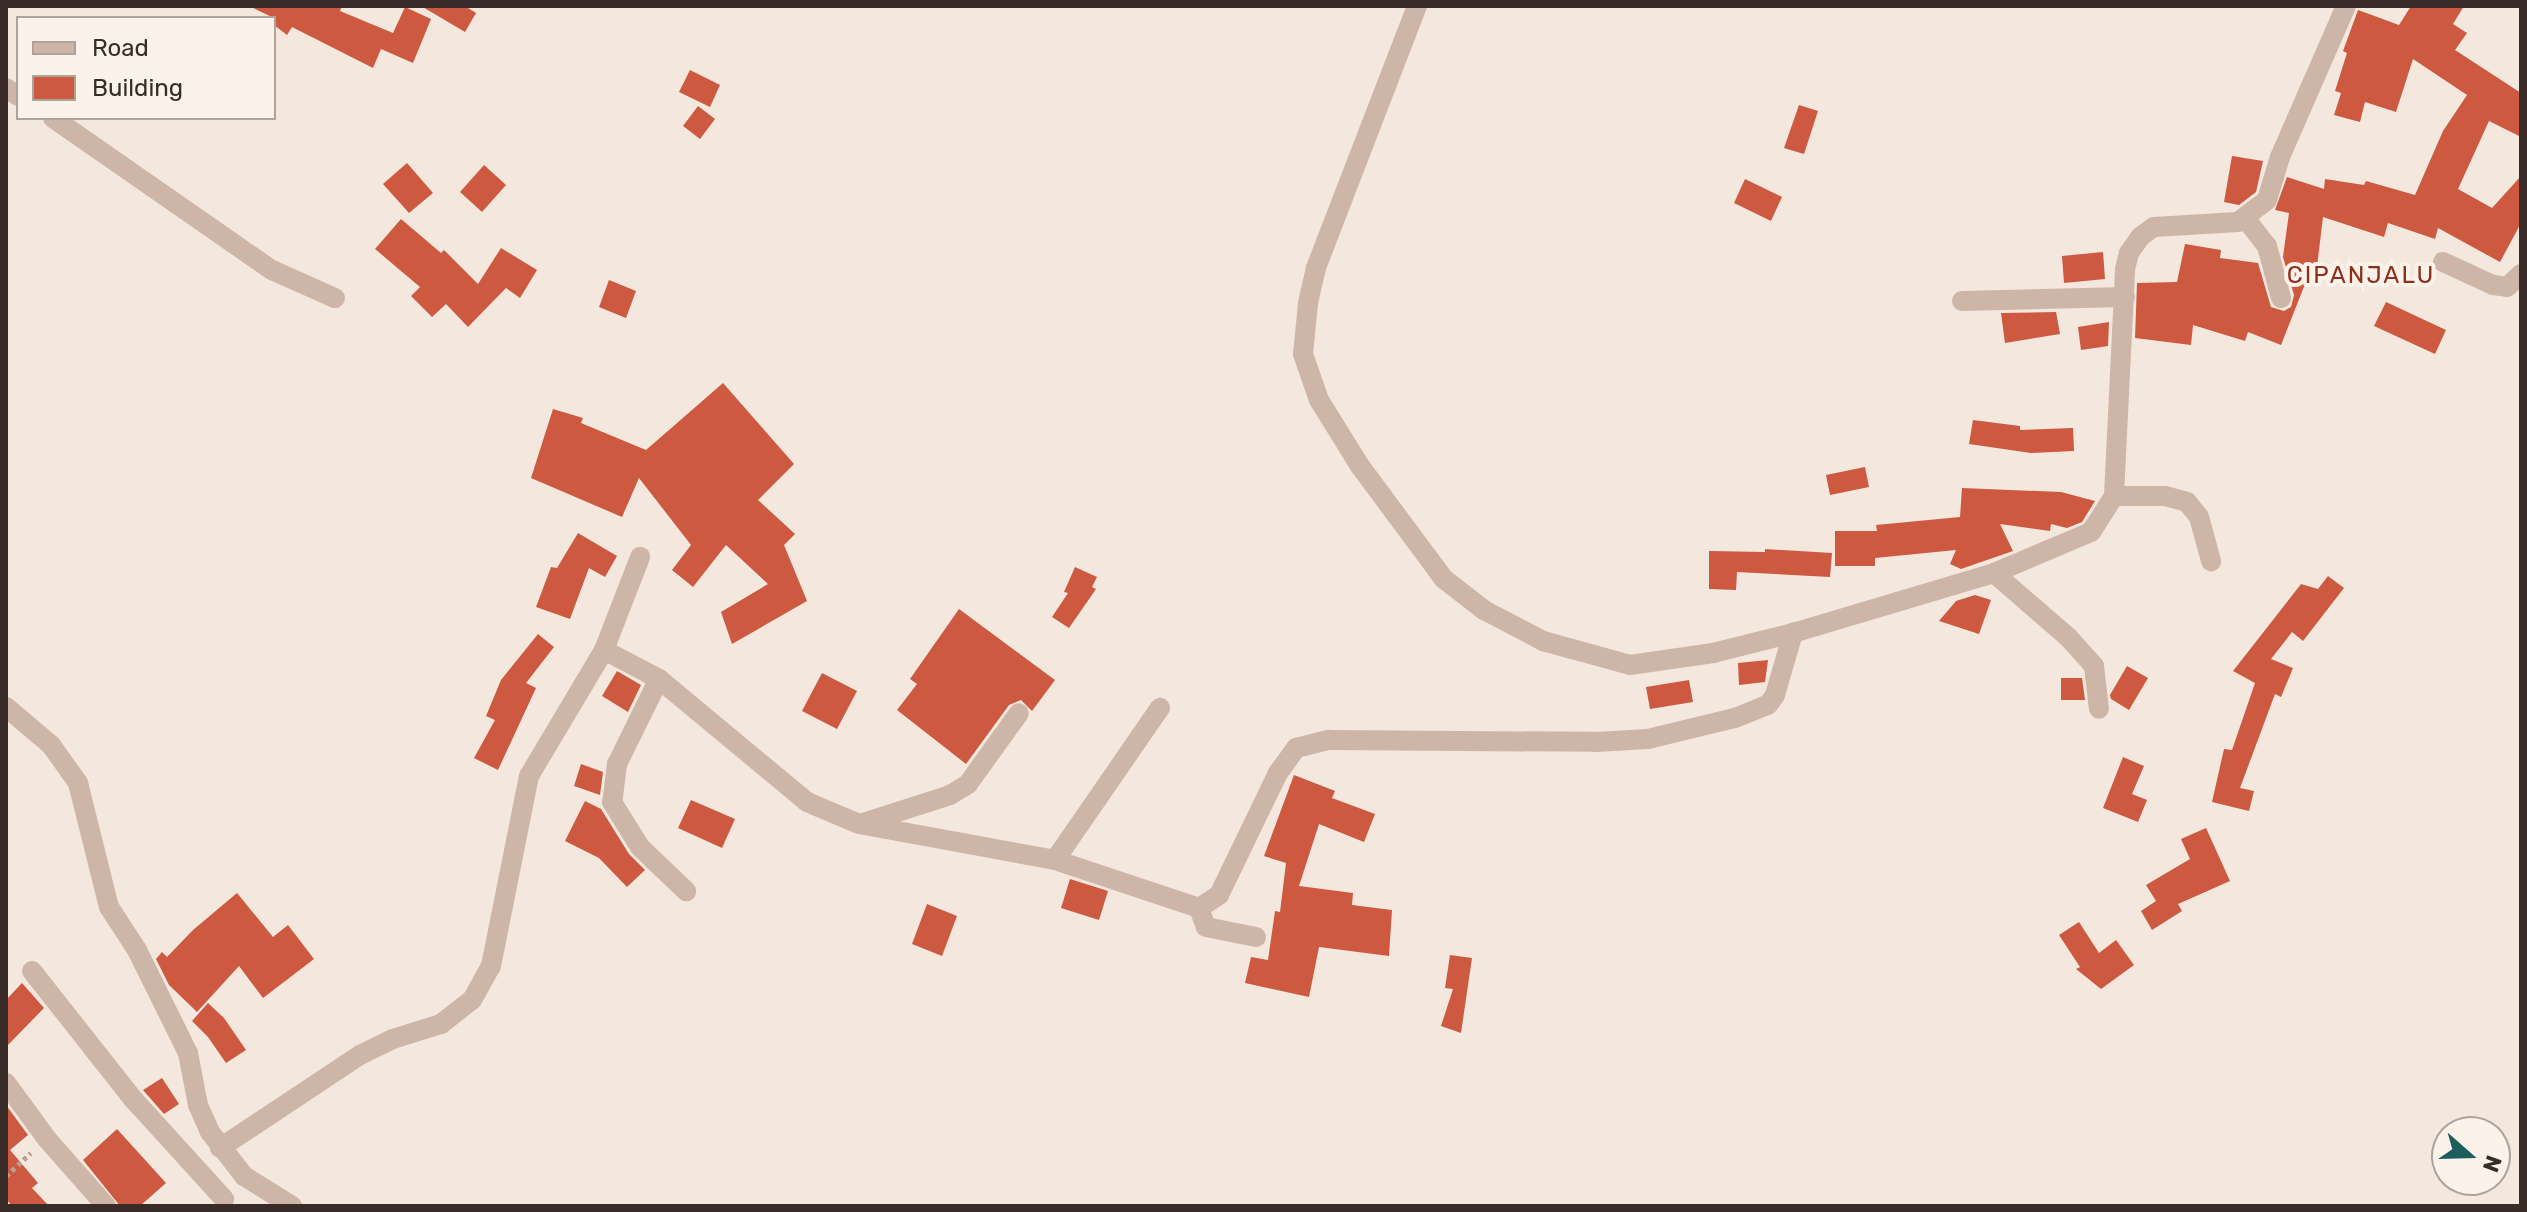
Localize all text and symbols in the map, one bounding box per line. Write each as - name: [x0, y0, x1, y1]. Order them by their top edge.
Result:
- legend: [16, 16, 276, 120]
- text: Road: [92, 34, 149, 62]
- text: Building: [92, 74, 183, 102]
- district label: CIPANJALU: [2287, 262, 2435, 290]
- north arrow: [2431, 1116, 2511, 1196]
- text: N: [2477, 1152, 2508, 1176]

